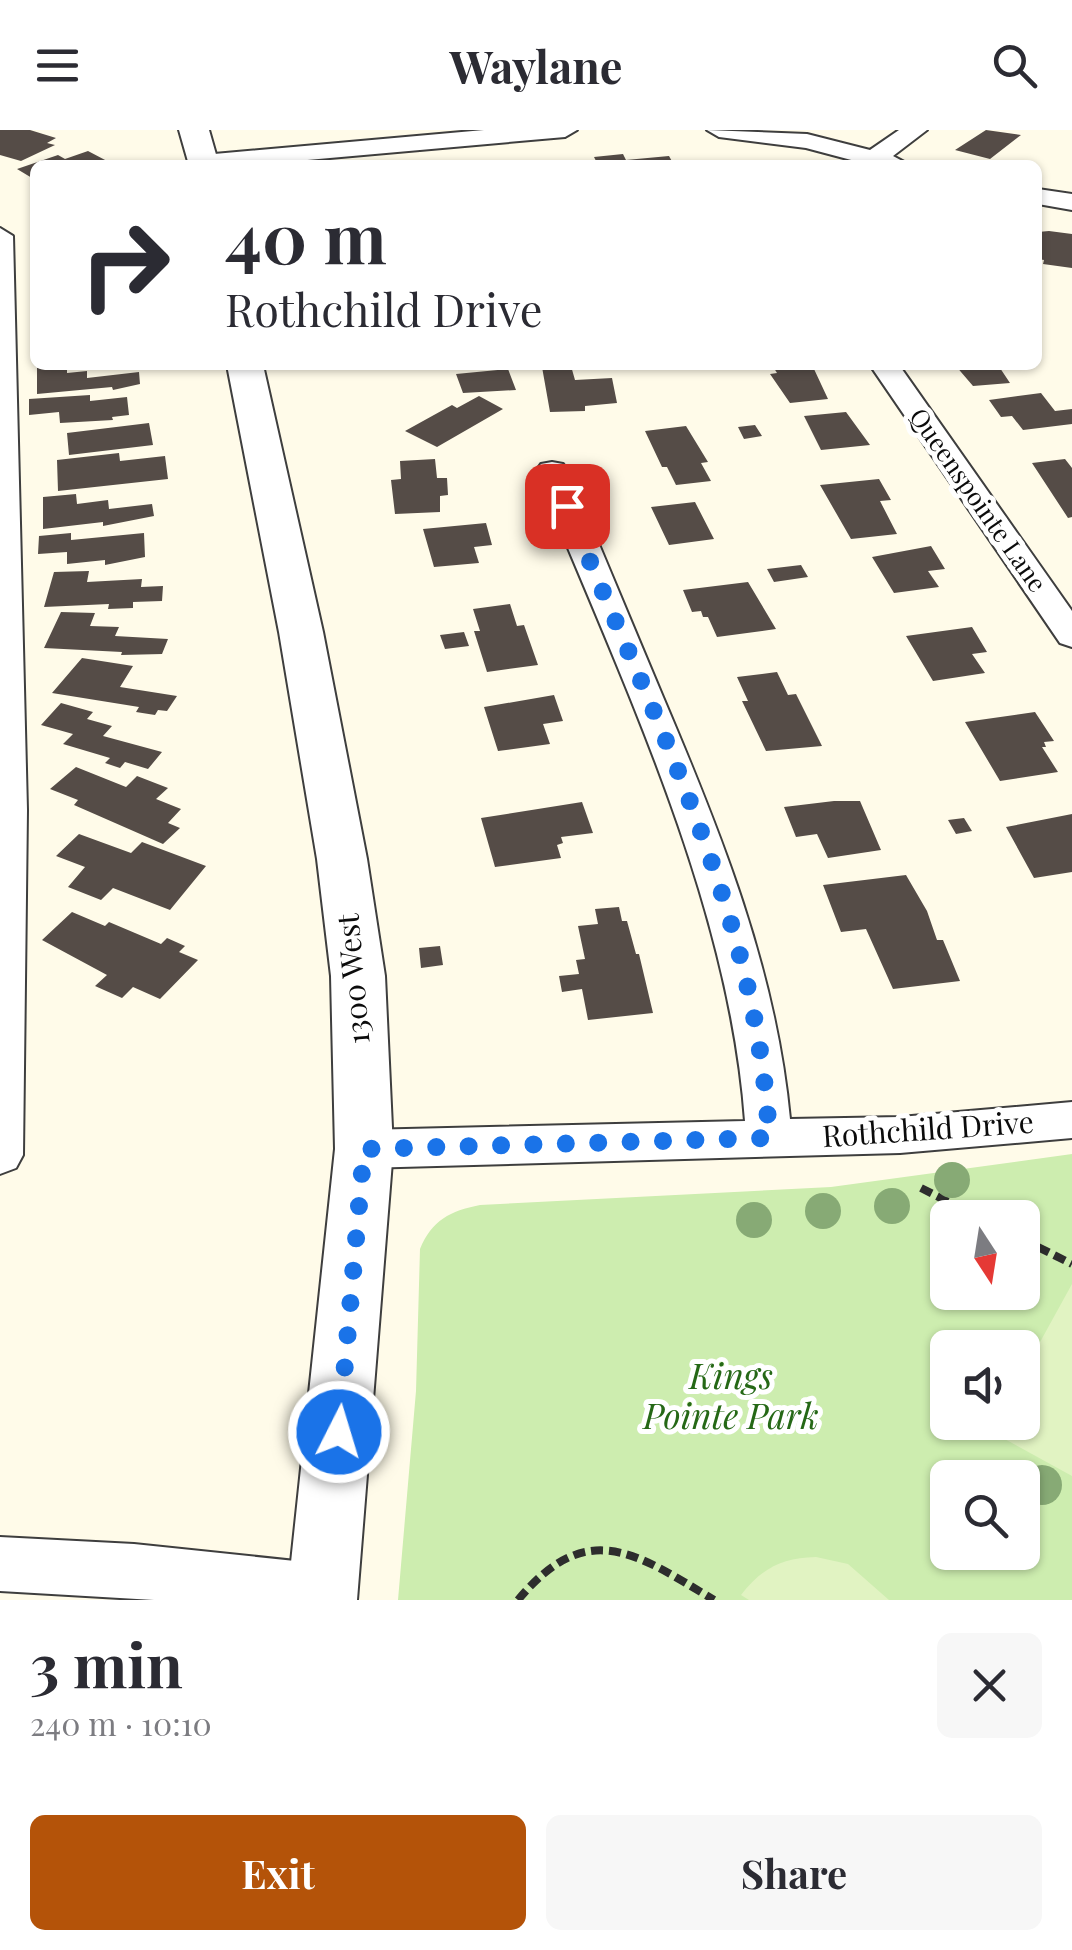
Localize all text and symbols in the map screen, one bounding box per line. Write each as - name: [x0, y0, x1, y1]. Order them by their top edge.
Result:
- text: Waylane: [449, 35, 623, 95]
- icon: menu: [30, 38, 85, 93]
- icon: search: [987, 38, 1042, 93]
- text: 40 m: [225, 188, 387, 282]
- icon: right: [60, 200, 190, 330]
- text: Rothchild Drive: [225, 278, 543, 338]
- street label: Queenspointe Lane: [903, 401, 1055, 598]
- pin: [525, 464, 610, 549]
- icon: arrive: [540, 479, 595, 534]
- street label: 1300 West: [326, 912, 378, 1046]
- street label: Rothchild Drive: [821, 1101, 1035, 1155]
- north arrow: [930, 1200, 1040, 1310]
- map controls: [930, 1200, 1040, 1570]
- button: sound: [930, 1330, 1040, 1440]
- park label: Kings Pointe Park: [641, 1351, 819, 1438]
- position arrow: [287, 1380, 391, 1484]
- button: search: [930, 1460, 1040, 1570]
- text: 3 min: [30, 1623, 183, 1703]
- button: close: [937, 1633, 1042, 1738]
- text: 240 m · 10:10: [30, 1701, 212, 1744]
- button: Exit: [30, 1815, 526, 1930]
- button: Share: [546, 1815, 1042, 1930]

